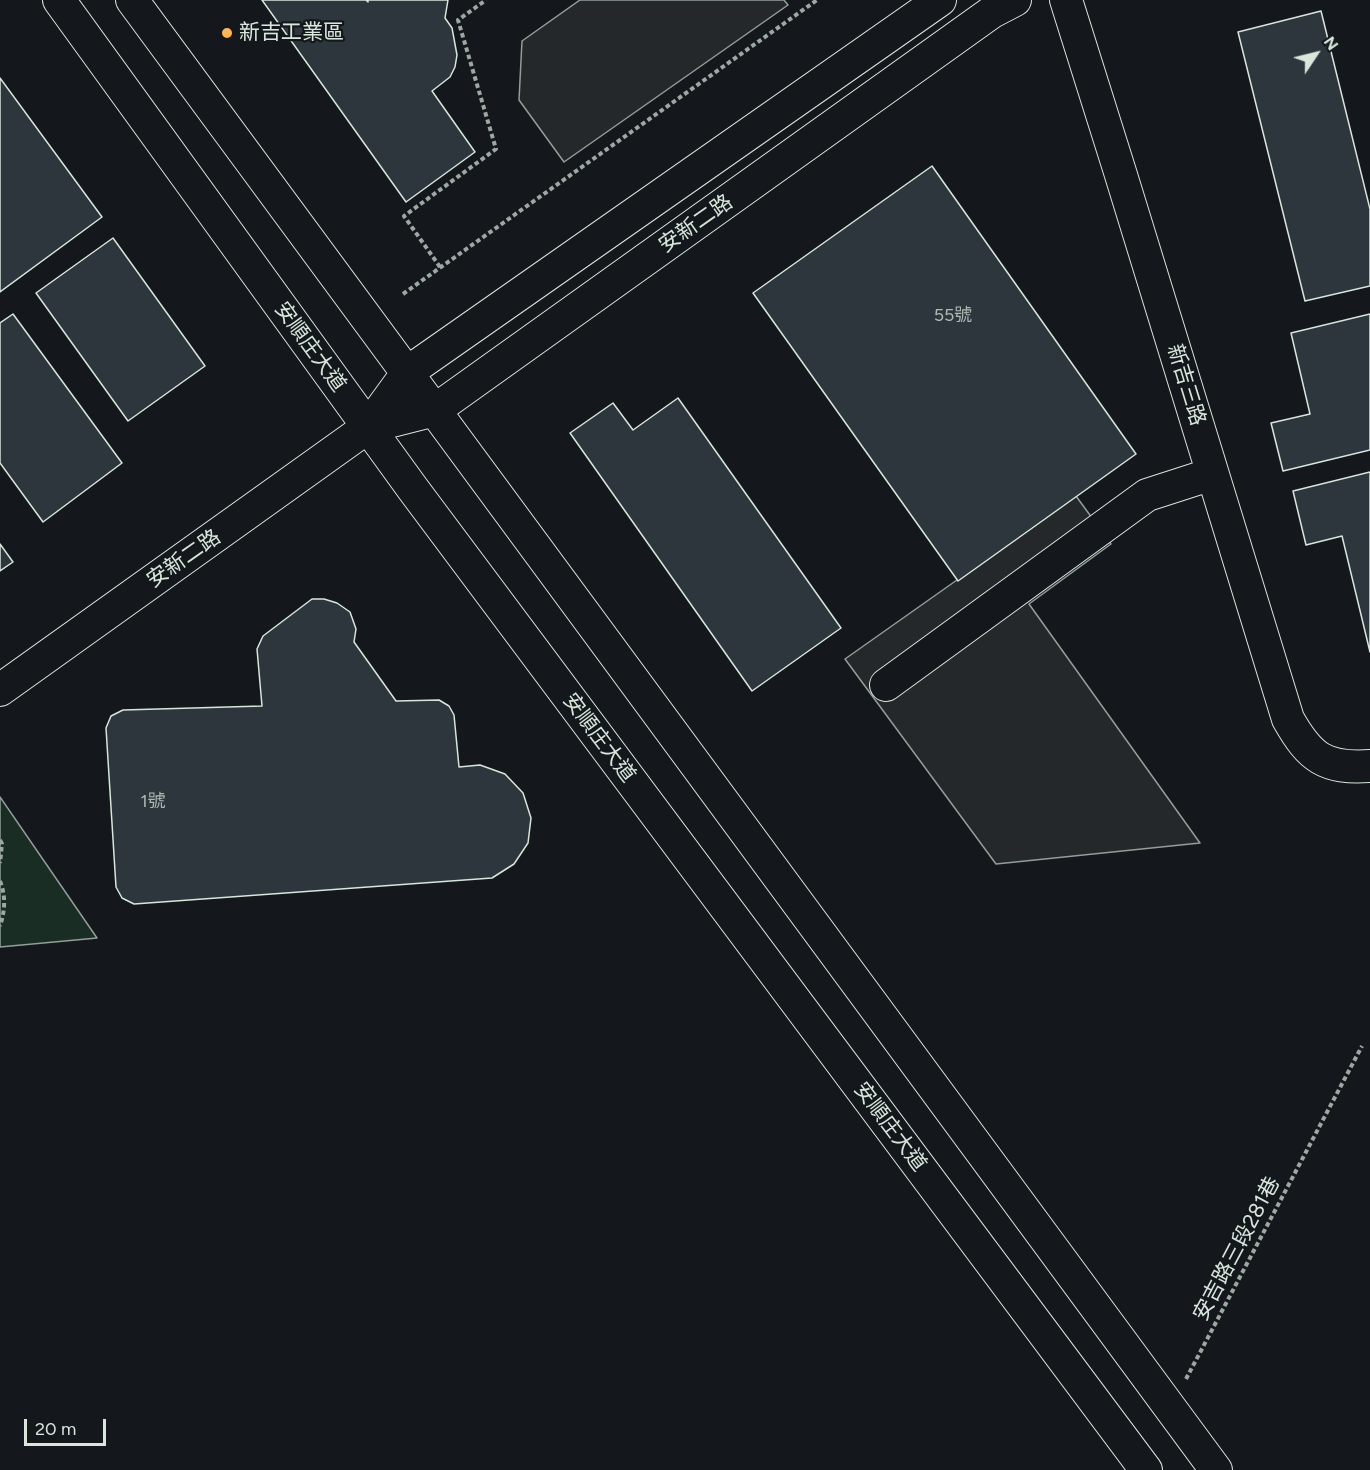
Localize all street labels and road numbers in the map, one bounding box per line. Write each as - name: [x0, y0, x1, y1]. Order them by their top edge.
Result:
- street label: 安新二路: [654, 190, 738, 258]
- street label: 安順庄大道: [269, 297, 351, 397]
- street label: 新吉三路: [1162, 341, 1210, 429]
- street label: 安新二路: [142, 525, 226, 593]
- street label: 安順庄大道: [557, 688, 641, 788]
- street label: 安順庄大道: [848, 1077, 932, 1177]
- street label: 安吉路三段281巷: [1188, 1173, 1286, 1325]

